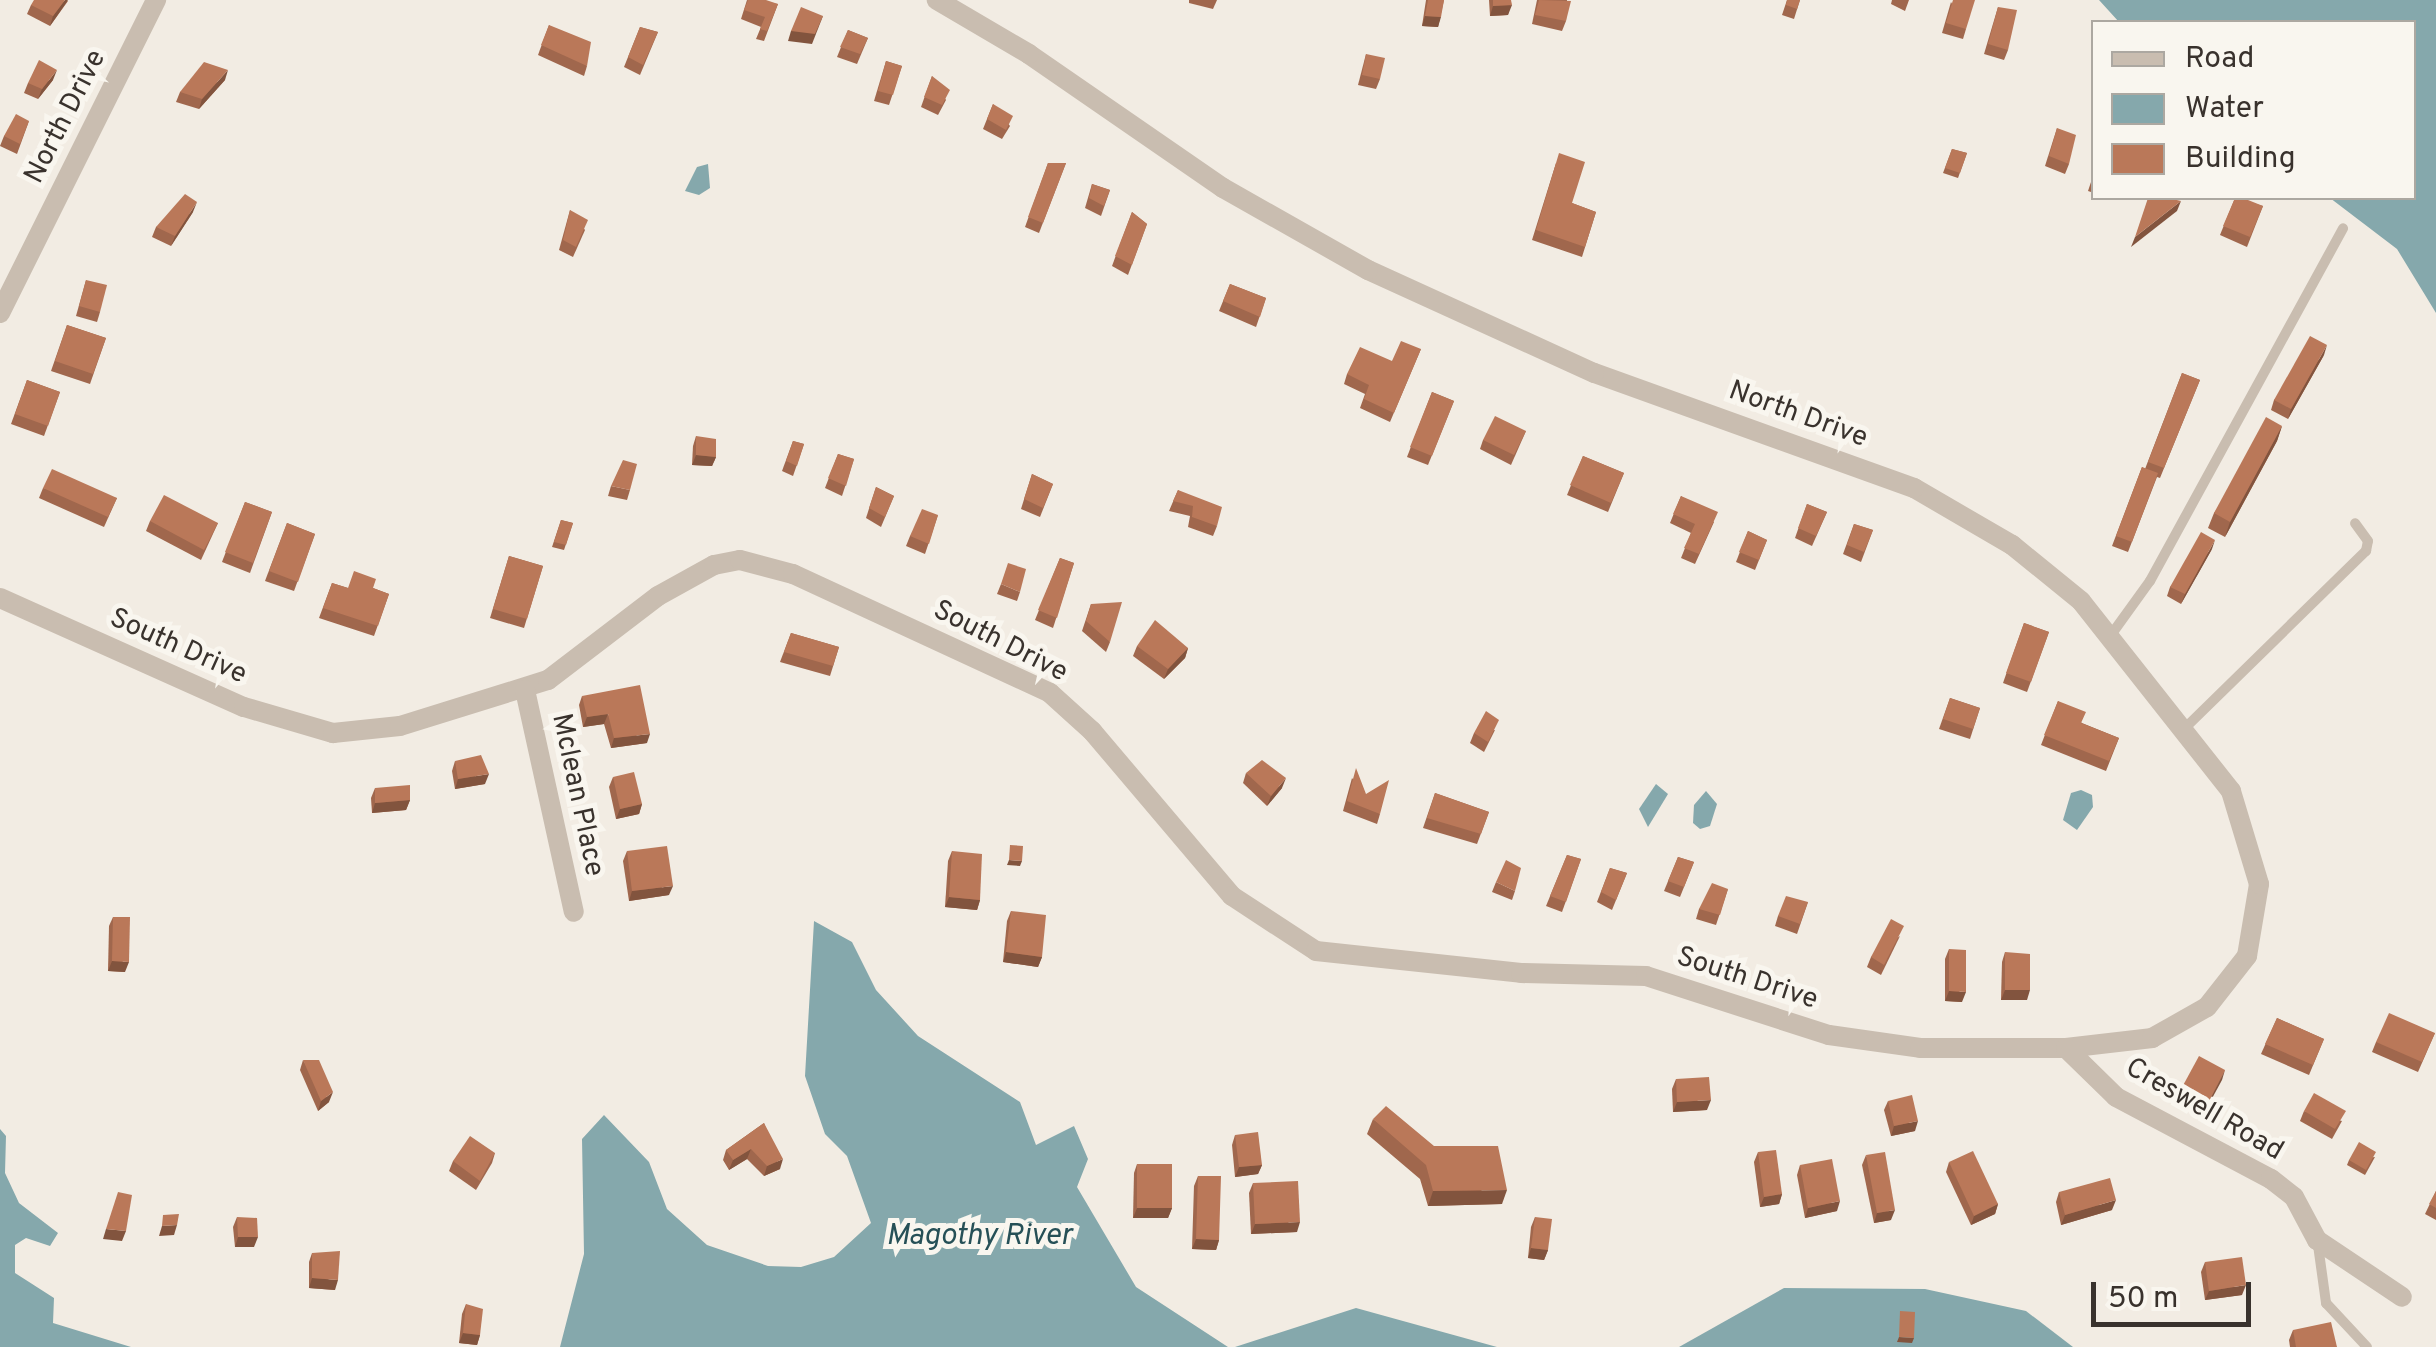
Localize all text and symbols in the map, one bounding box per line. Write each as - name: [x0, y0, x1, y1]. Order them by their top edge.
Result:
- legend: [2091, 20, 2416, 200]
- text: Road: [2185, 41, 2254, 78]
- street label: North Drive: [18, 45, 114, 189]
- text: Water: [2185, 91, 2264, 128]
- text: Building: [2185, 141, 2296, 178]
- street label: North Drive: [1724, 374, 1872, 456]
- street label: South Drive: [927, 594, 1073, 690]
- street label: South Drive: [104, 602, 252, 692]
- street label: Mclean Place: [543, 710, 611, 880]
- street label: South Drive: [1672, 940, 1822, 1018]
- street label: Creswell Road: [2119, 1051, 2289, 1169]
- water label: Magothy River: [886, 1219, 1072, 1255]
- scale bar: [2096, 1262, 2256, 1324]
- text: 50 m: [2108, 1281, 2178, 1318]

